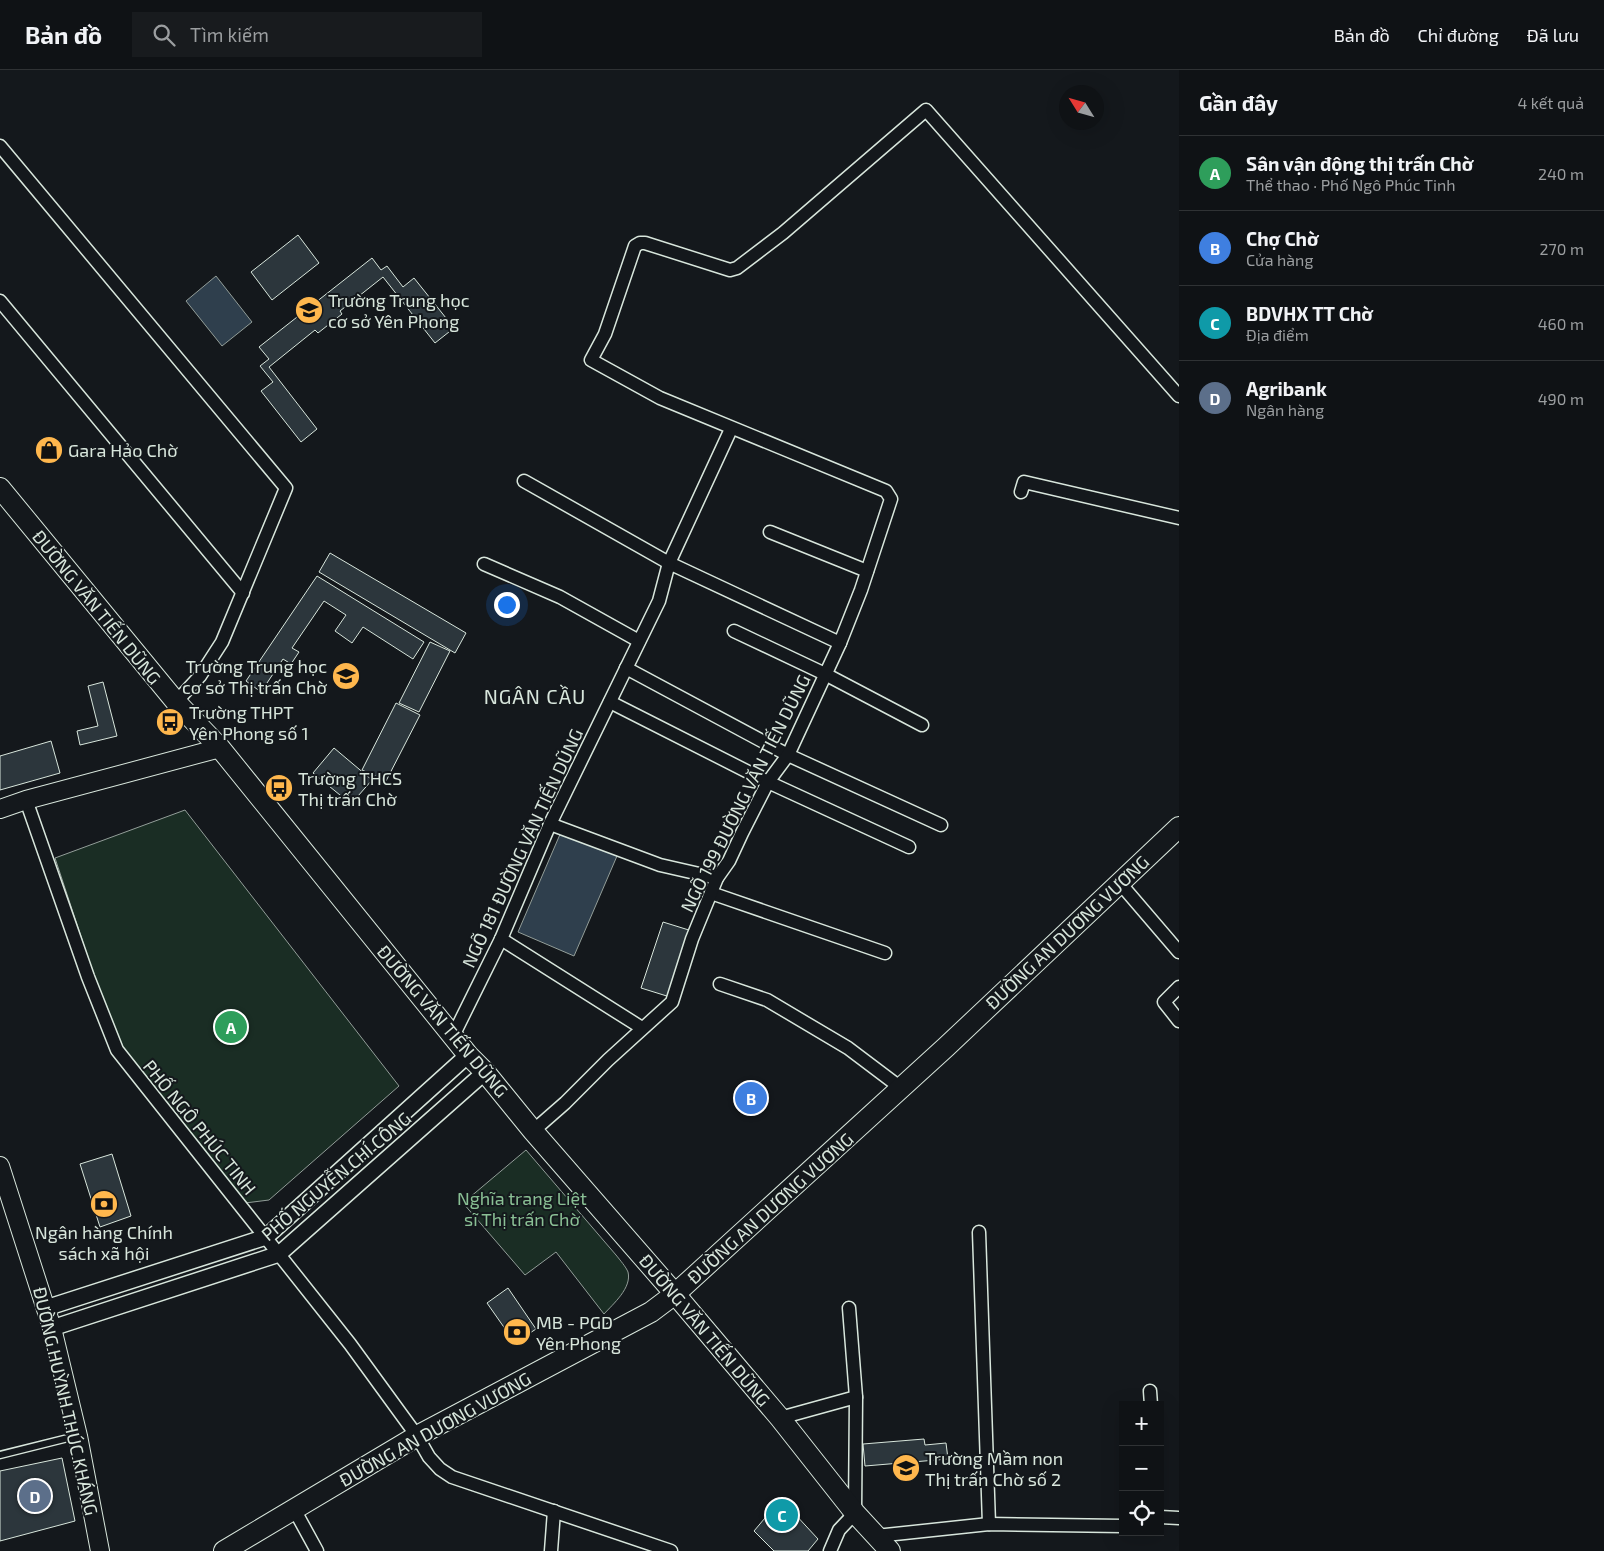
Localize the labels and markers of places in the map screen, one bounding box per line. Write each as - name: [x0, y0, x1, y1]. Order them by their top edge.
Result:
- place label: Trường Trung học cơ sở Yên Phong: [328, 289, 470, 332]
- school or university icon: Trường Trung học cơ sở Yên Phong: [294, 295, 324, 325]
- shop icon: Gara Hảo Chờ: [34, 435, 64, 465]
- place label: Gara Hảo Chờ: [68, 439, 178, 461]
- place label: Trường Trung học cơ sở Thị trấn Chờ: [182, 655, 328, 698]
- school or university icon: Trường Trung học cơ sở Thị trấn Chờ: [331, 661, 361, 691]
- place label: Trường THPT Yên Phong số 1: [189, 701, 309, 744]
- bus stop icon: Trường THPT Yên Phong số 1: [155, 707, 185, 737]
- place label: Trường THCS Thị trấn Chờ: [298, 767, 402, 810]
- bus stop icon: Trường THCS Thị trấn Chờ: [264, 773, 294, 803]
- pin: A: [215, 1008, 247, 1046]
- pin: B: [735, 1079, 767, 1117]
- bank icon: Ngân hàng Chính sách xã hội: [89, 1189, 119, 1219]
- place label: Ngân hàng Chính sách xã hội: [35, 1221, 173, 1264]
- place label: MB - PGD Yên Phong: [536, 1311, 621, 1354]
- bank icon: MB - PGD Yên Phong: [502, 1317, 532, 1347]
- place label: Trường Mầm non Thị trấn Chờ số 2: [925, 1447, 1063, 1490]
- school or university icon: Trường Mầm non Thị trấn Chờ số 2: [891, 1453, 921, 1483]
- pin: D: [19, 1477, 51, 1515]
- pin: C: [766, 1496, 798, 1534]

